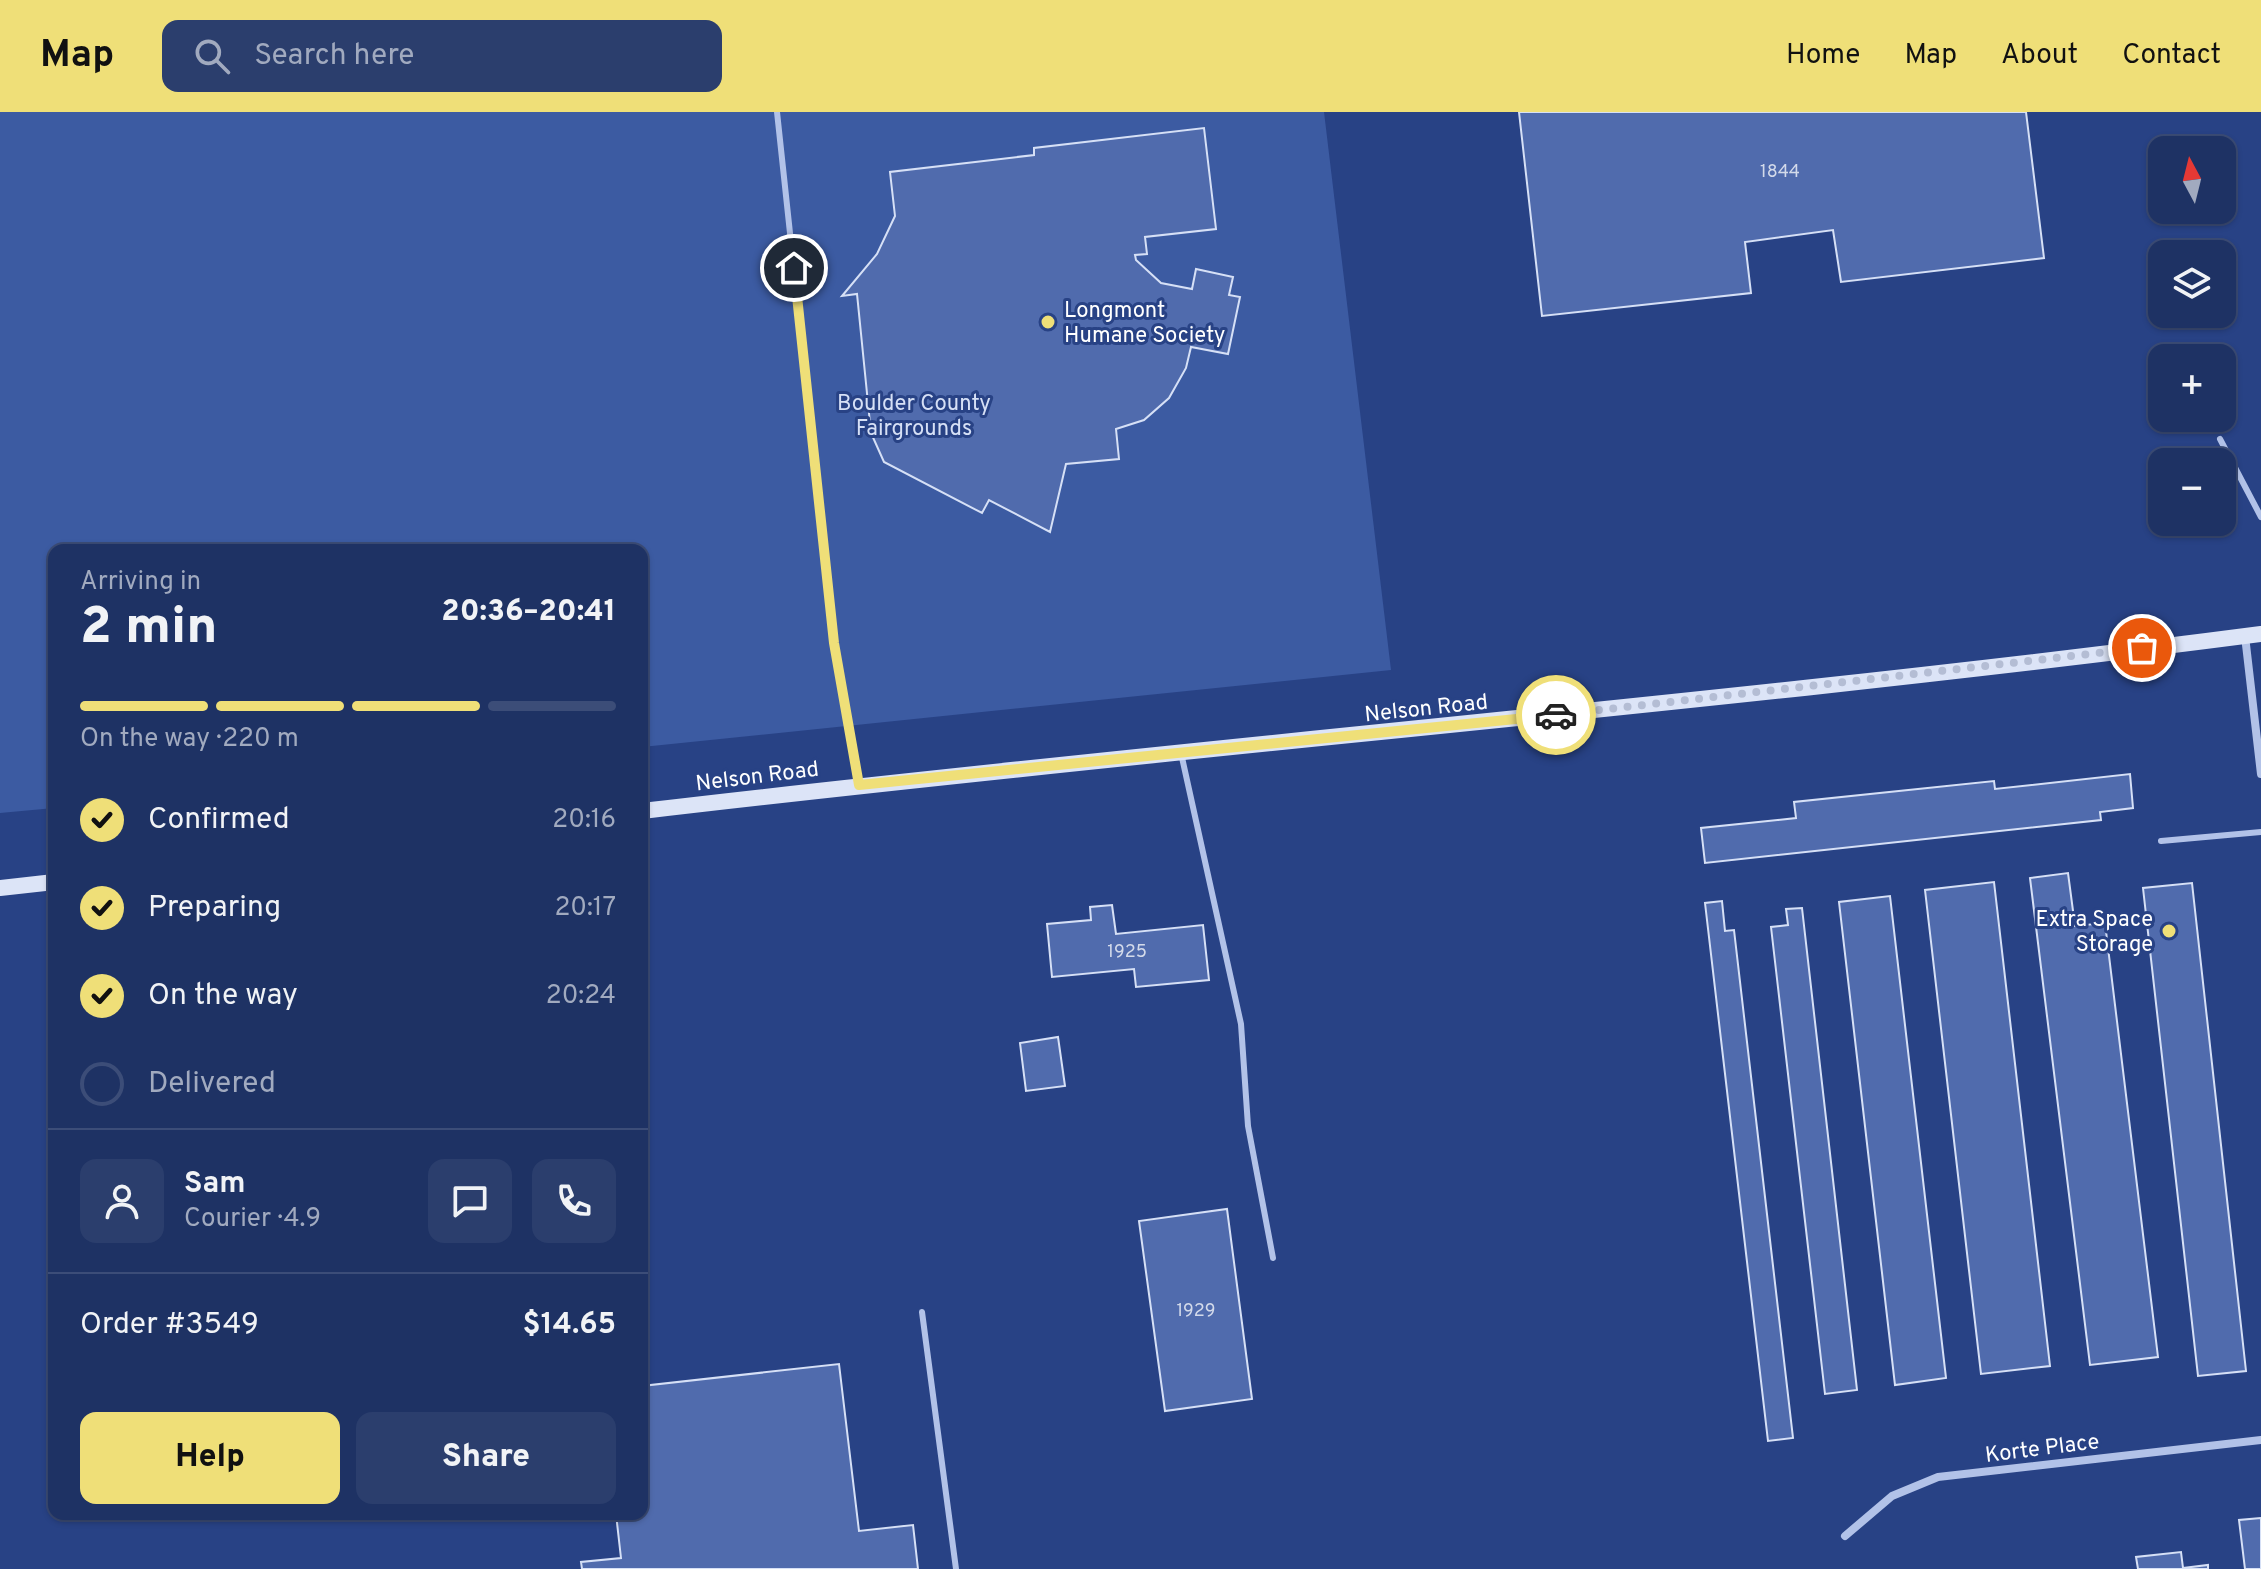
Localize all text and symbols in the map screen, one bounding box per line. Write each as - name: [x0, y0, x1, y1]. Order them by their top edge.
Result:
- search box: [162, 20, 722, 92]
- text: Map: [40, 32, 114, 81]
- icon: search: [190, 34, 234, 78]
- text: Search here: [254, 38, 414, 75]
- text: Home: [1786, 38, 1860, 74]
- text: Map: [1904, 38, 1957, 74]
- text: About: [2001, 38, 2078, 74]
- text: Contact: [2122, 38, 2221, 74]
- north arrow: [2148, 136, 2236, 224]
- map controls: [2148, 136, 2236, 536]
- house number: 1844: [1760, 161, 1800, 184]
- pin: [760, 234, 828, 302]
- button: layers: [2148, 240, 2236, 328]
- icon: home: [772, 246, 816, 290]
- place label: Longmont Humane Society: [1064, 298, 1225, 350]
- marker: Longmont Humane Society: [1039, 313, 1057, 331]
- button: +: [2148, 344, 2236, 432]
- park label: Boulder County Fairgrounds: [837, 391, 991, 443]
- button: −: [2148, 448, 2236, 536]
- text: Arriving in: [80, 566, 201, 599]
- text: 20:36–20:41: [441, 594, 616, 631]
- text: 2 min: [80, 596, 218, 662]
- pin: [2108, 614, 2176, 682]
- icon: bag: [2120, 626, 2164, 670]
- courier: [1516, 675, 1596, 755]
- street label: Nelson Road: [1363, 690, 1489, 729]
- icon: car: [1534, 693, 1578, 737]
- text: On the way · 220 m: [80, 723, 299, 756]
- street label: Nelson Road: [694, 757, 820, 798]
- icon: check: [80, 798, 124, 842]
- text: Confirmed: [148, 802, 290, 839]
- text: 20:16: [552, 804, 616, 837]
- icon: check: [80, 886, 124, 930]
- text: Preparing: [148, 890, 281, 927]
- text: 20:17: [554, 892, 616, 925]
- place label: Extra Space Storage: [2036, 907, 2153, 959]
- marker: Extra Space Storage: [2160, 922, 2178, 940]
- house number: 1925: [1107, 941, 1147, 964]
- icon: check: [80, 974, 124, 1018]
- text: On the way: [148, 978, 298, 1015]
- text: 20:24: [546, 980, 616, 1013]
- text: Delivered: [148, 1066, 276, 1103]
- button: person: [80, 1159, 164, 1243]
- button: chat: [428, 1159, 512, 1243]
- button: phone: [532, 1159, 616, 1243]
- text: Sam: [184, 1166, 246, 1203]
- text: Courier · 4.9: [184, 1203, 321, 1236]
- house number: 1929: [1176, 1300, 1216, 1323]
- text: Order #3549: [80, 1307, 259, 1344]
- text: $14.65: [523, 1307, 616, 1344]
- button: Help: [80, 1412, 340, 1504]
- button: Share: [356, 1412, 616, 1504]
- street label: Korte Place: [1984, 1429, 2101, 1470]

